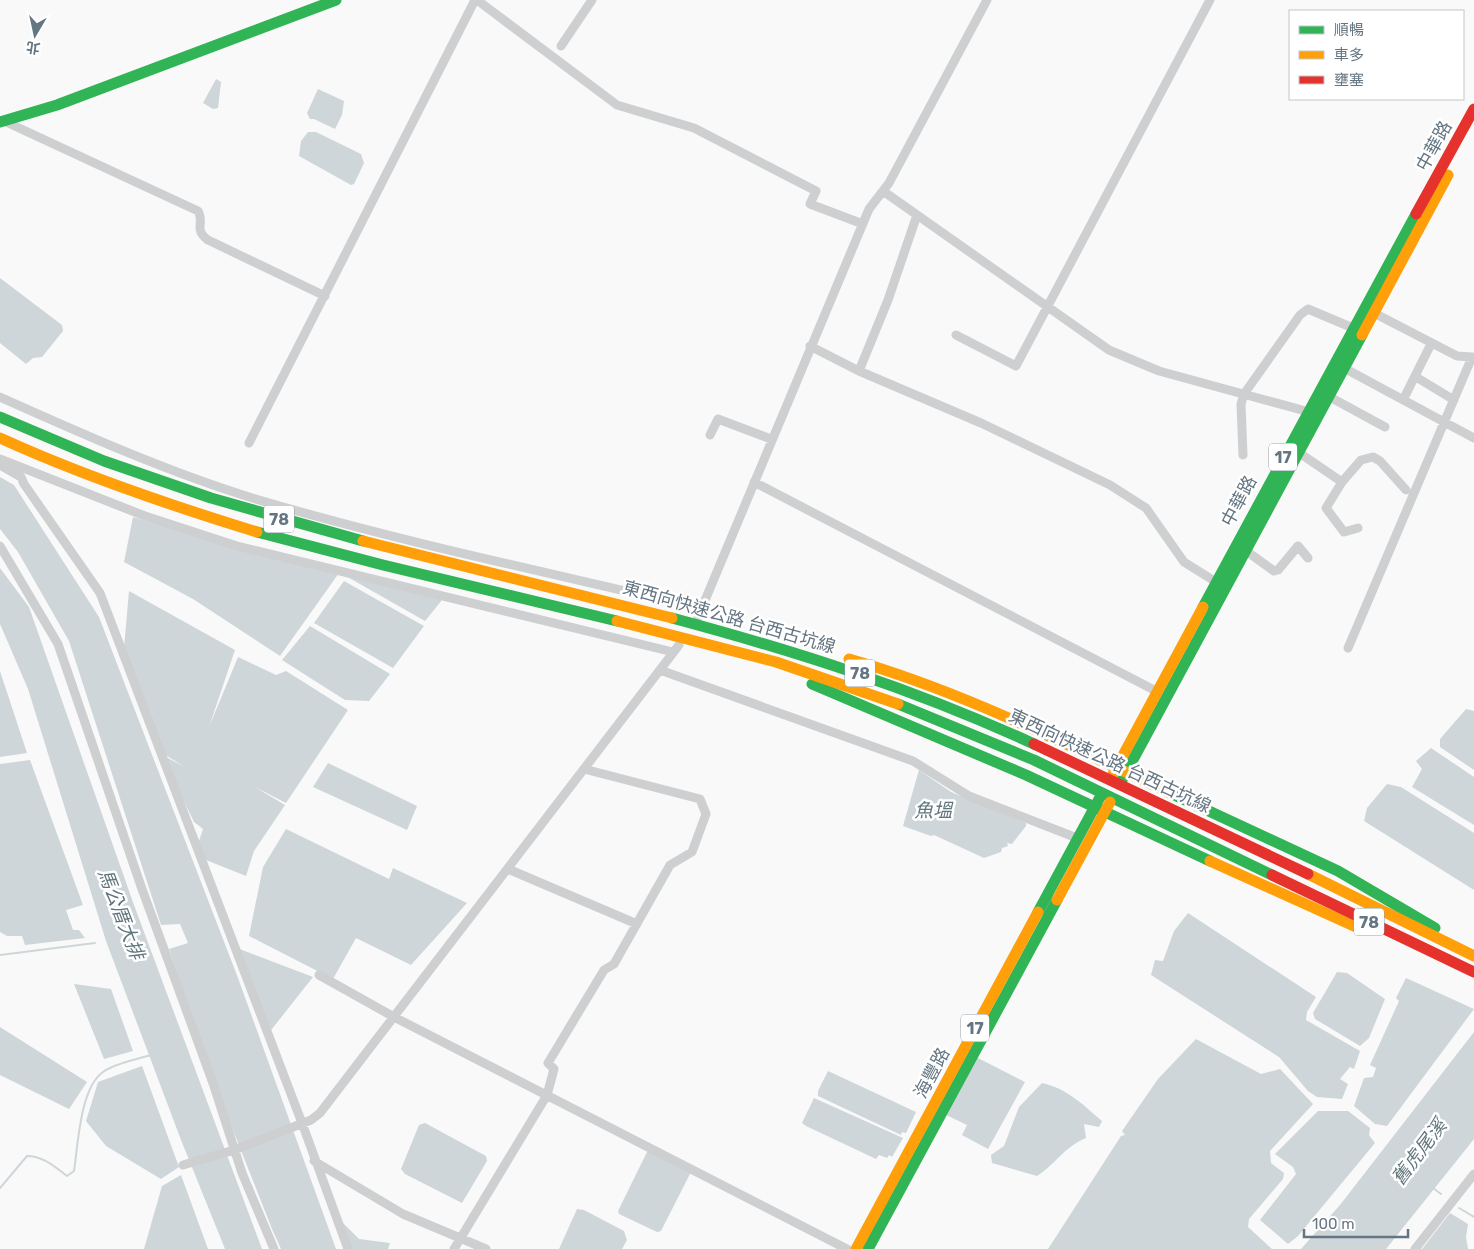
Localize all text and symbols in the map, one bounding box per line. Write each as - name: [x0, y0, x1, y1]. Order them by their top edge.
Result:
- north arrow: [10, 10, 60, 60]
- legend: [1289, 10, 1464, 100]
- text: 順暢: [1334, 21, 1364, 39]
- text: 北: [25, 38, 41, 57]
- text: 車多: [1334, 46, 1364, 64]
- text: 壅塞: [1334, 71, 1364, 89]
- street label: 中華路: [1411, 117, 1457, 175]
- road number: 17: [1269, 444, 1297, 471]
- street label: 中華路: [1217, 472, 1261, 530]
- road number: 78: [264, 506, 294, 532]
- street label: 東西向快速公路 台西古坑線: [620, 576, 838, 658]
- road number: 78: [845, 660, 875, 686]
- street label: 東西向快速公路 台西古坑線: [1005, 704, 1215, 818]
- water label: 魚塭: [914, 799, 954, 822]
- water label: 馬公厝大排: [93, 866, 150, 965]
- road number: 78: [1354, 909, 1384, 936]
- road number: 17: [961, 1014, 989, 1042]
- street label: 海豐路: [910, 1044, 954, 1102]
- water label: 舊虎尾溪: [1387, 1112, 1453, 1189]
- scale bar: [1304, 1206, 1408, 1238]
- text: 100 m: [1312, 1215, 1354, 1233]

